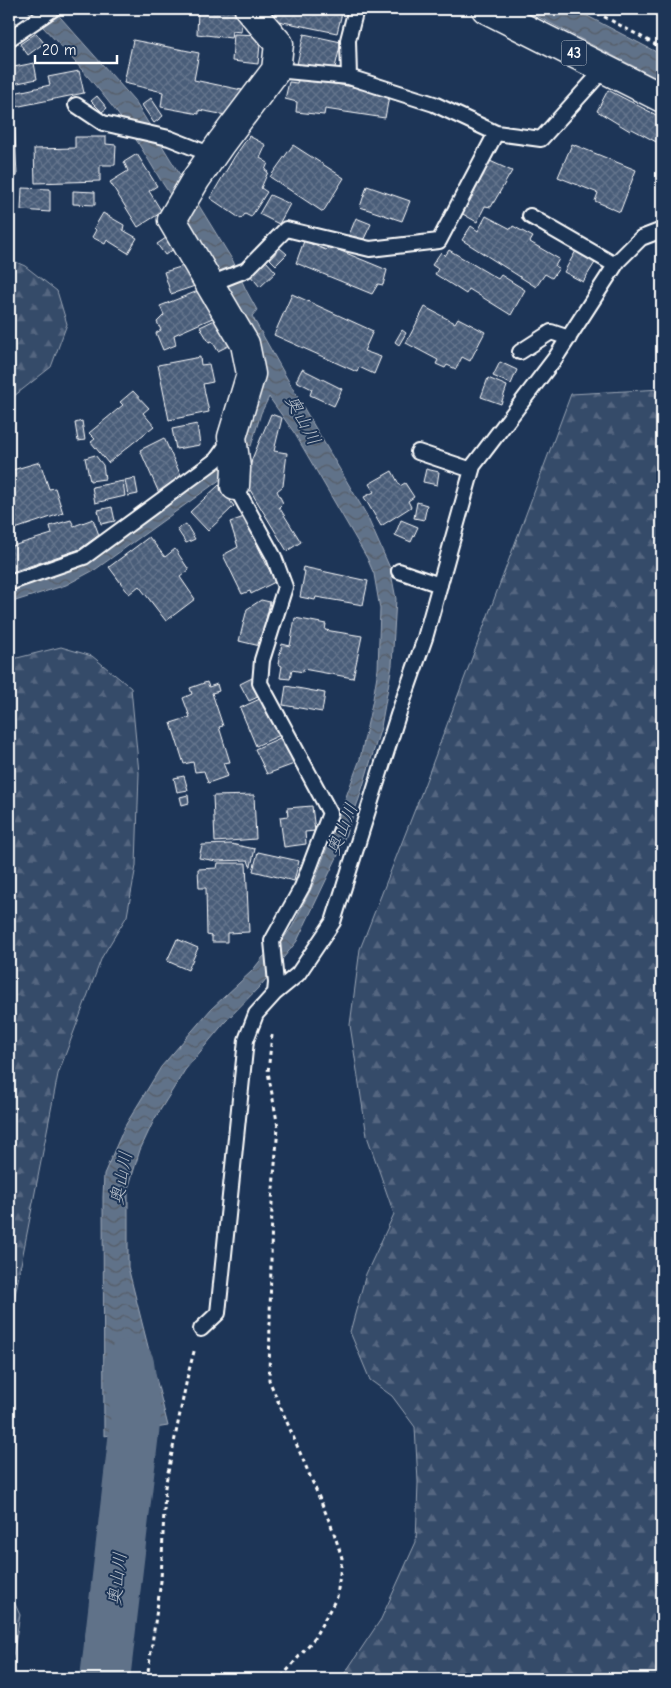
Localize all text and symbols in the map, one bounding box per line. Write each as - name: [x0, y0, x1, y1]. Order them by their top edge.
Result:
- scale bar: [35, 32, 118, 64]
- road number: 43: [562, 40, 586, 66]
- text: 20 m: [42, 41, 76, 59]
- water label: 奥山川: [281, 391, 325, 449]
- water label: 奥山川: [323, 800, 362, 858]
- water label: 奥山川: [106, 1150, 137, 1207]
- water label: 奥山川: [104, 1551, 131, 1607]

